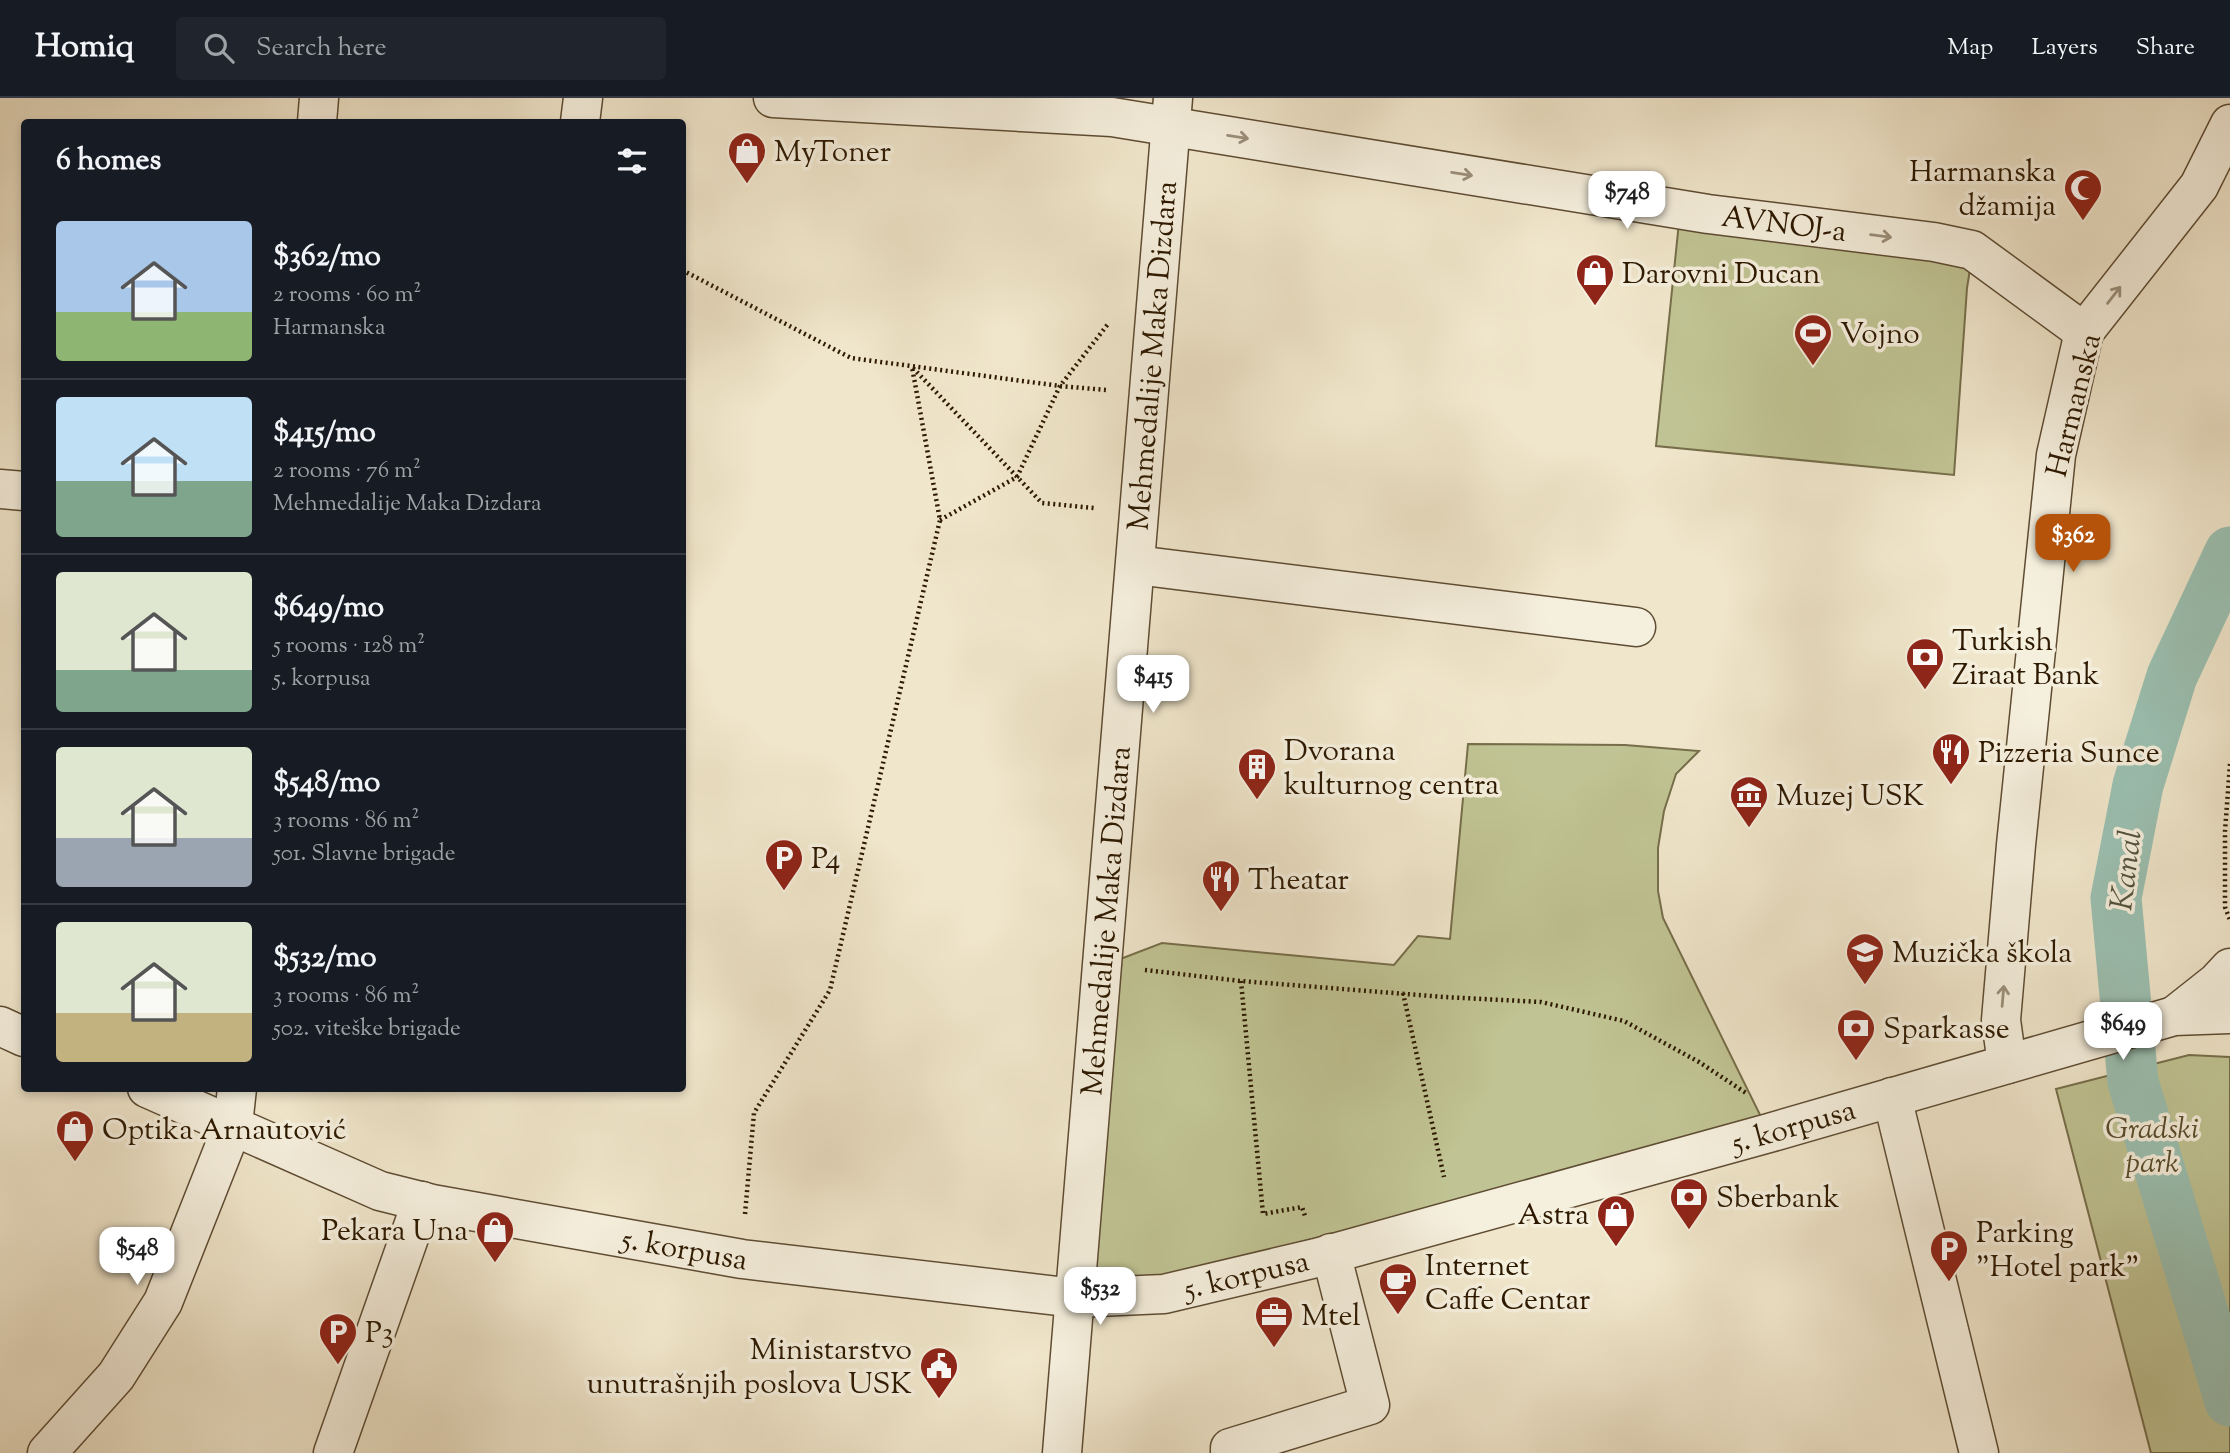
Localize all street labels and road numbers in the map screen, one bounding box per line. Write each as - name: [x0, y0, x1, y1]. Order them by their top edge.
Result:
- street label: Mehmedalije Maka Dizdara: [1119, 179, 1190, 532]
- street label: AVNOJ-a: [1719, 197, 1849, 255]
- street label: Harmanska: [2037, 329, 2114, 482]
- street label: Mehmedalije Maka Dizdara: [1072, 744, 1144, 1097]
- street label: 5. korpusa: [1725, 1090, 1861, 1167]
- street label: 5. korpusa: [616, 1219, 751, 1284]
- street label: 5. korpusa: [1178, 1241, 1314, 1313]

